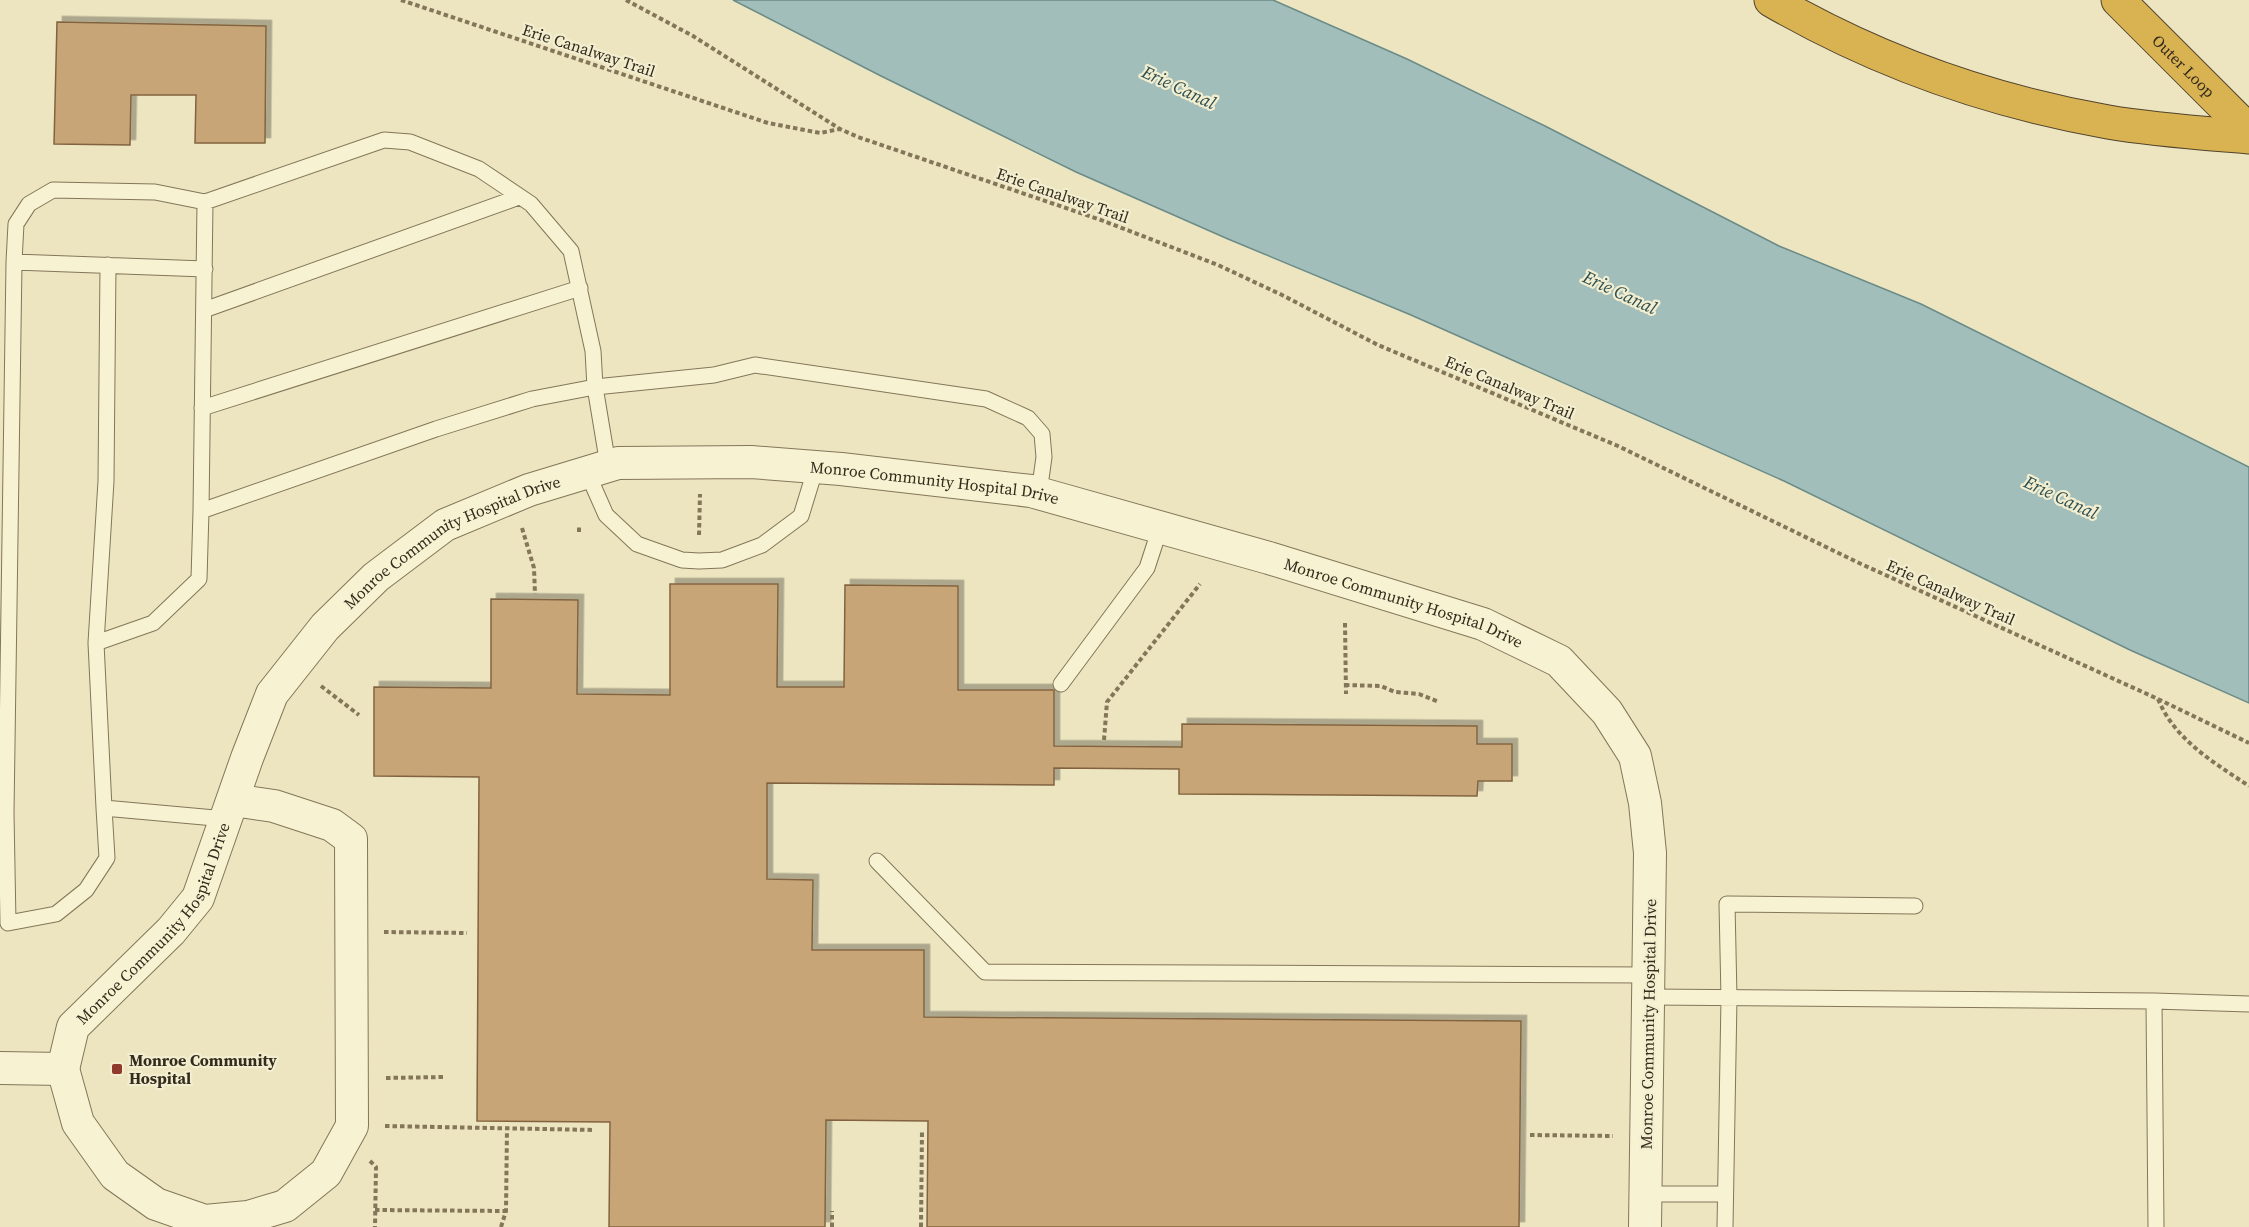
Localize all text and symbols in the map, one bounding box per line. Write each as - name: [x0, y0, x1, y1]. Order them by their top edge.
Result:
- street label: Erie Canalway Trail: [520, 18, 659, 82]
- street label: Outer Loop: [2147, 29, 2220, 102]
- water label: Erie Canal: [1137, 59, 1220, 115]
- street label: Erie Canalway Trail: [994, 162, 1132, 228]
- water label: Erie Canal: [1578, 264, 1661, 320]
- street label: Erie Canalway Trail: [1442, 350, 1578, 424]
- street label: Monroe Community Hospital Drive: [809, 456, 1062, 509]
- water label: Erie Canal: [2019, 469, 2102, 525]
- street label: Monroe Community Hospital Drive: [339, 470, 563, 614]
- street label: Monroe Community Hospital Drive: [1281, 552, 1527, 653]
- street label: Erie Canalway Trail: [1883, 554, 2019, 630]
- street label: Monroe Community Hospital Drive: [71, 819, 235, 1029]
- street label: Monroe Community Hospital Drive: [1635, 898, 1661, 1150]
- place label: Monroe Community Hospital: [129, 1049, 277, 1089]
- marker: Monroe Community Hospital: [110, 1062, 124, 1076]

